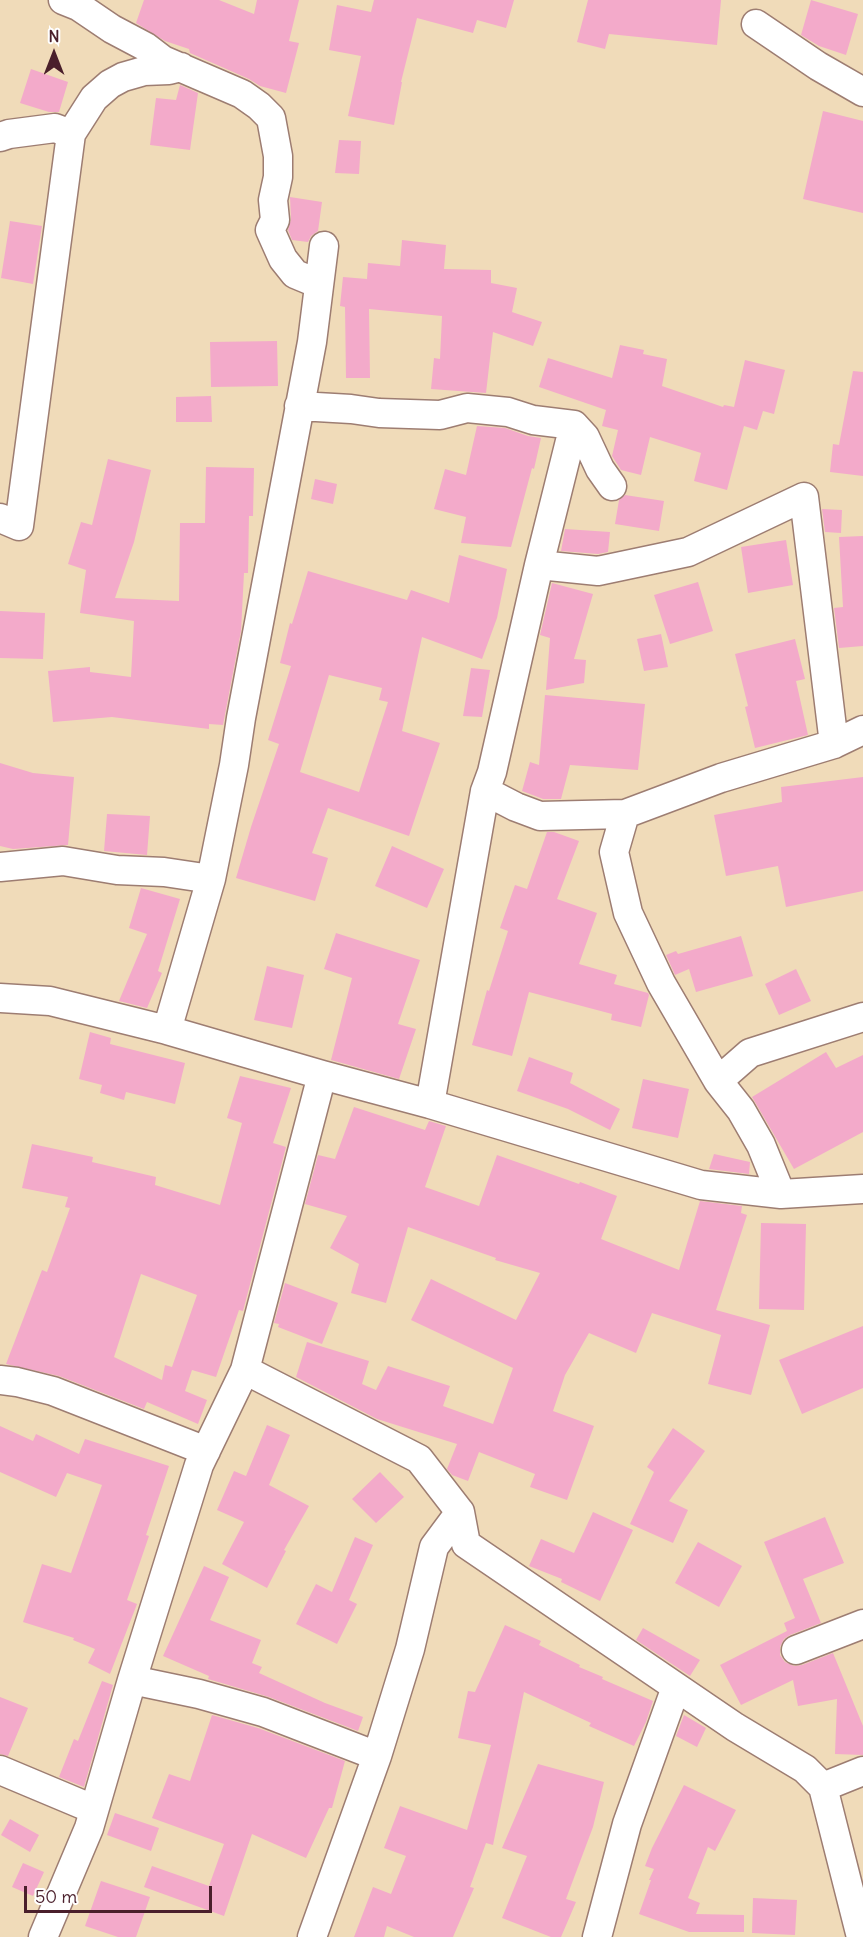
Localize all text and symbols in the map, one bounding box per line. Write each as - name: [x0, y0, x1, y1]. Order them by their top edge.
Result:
- north arrow: [24, 24, 84, 84]
- text: N: [48, 26, 60, 46]
- scale bar: [27, 1874, 214, 1912]
- text: 50 m: [35, 1885, 77, 1908]

